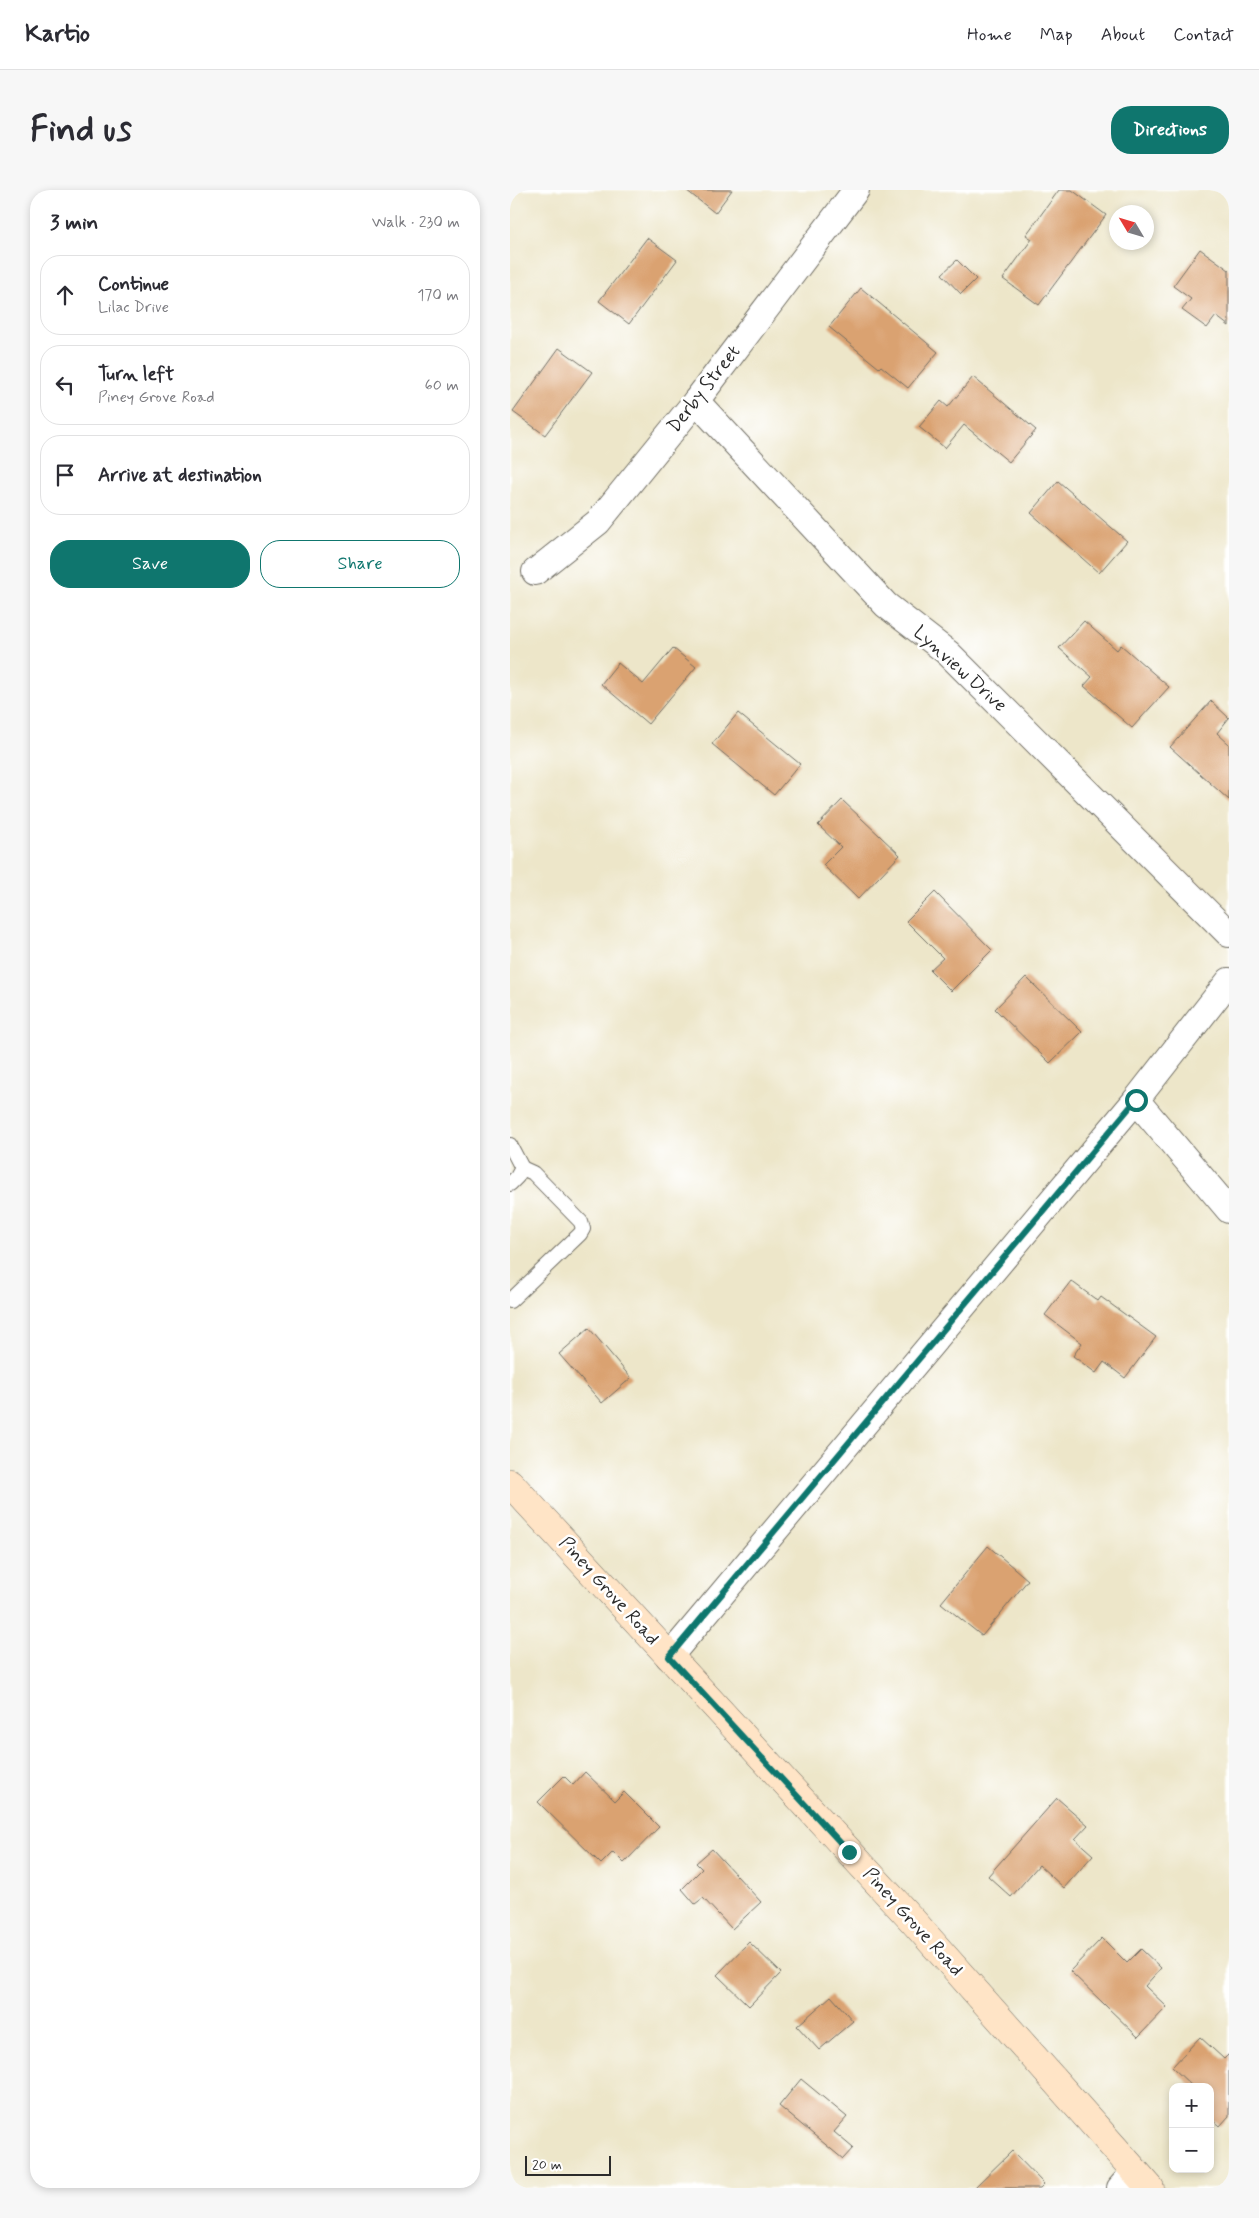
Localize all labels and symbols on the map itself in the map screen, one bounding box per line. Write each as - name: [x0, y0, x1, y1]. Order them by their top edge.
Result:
- north arrow: [1109, 205, 1154, 250]
- street label: Derby Street: [662, 340, 747, 439]
- street label: Lynview Drive: [908, 620, 1012, 718]
- route start: [1125, 1089, 1148, 1112]
- street label: Piney Grove Road: [553, 1531, 665, 1651]
- route end: [838, 1841, 861, 1864]
- street label: Piney Grove Road: [857, 1862, 969, 1982]
- scale bar: [525, 2153, 611, 2176]

